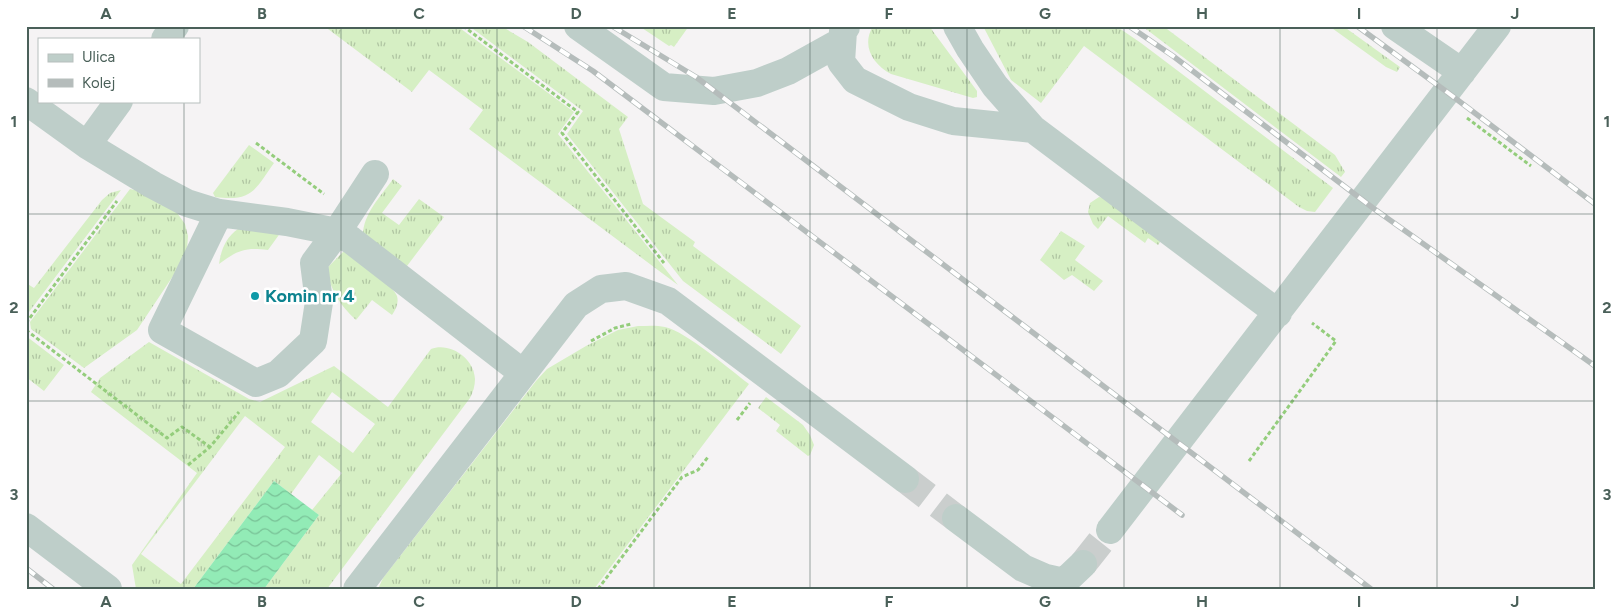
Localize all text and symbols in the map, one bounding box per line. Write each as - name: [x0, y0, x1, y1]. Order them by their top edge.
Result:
- text: A: [100, 4, 112, 23]
- text: B: [257, 4, 267, 23]
- text: C: [413, 4, 425, 23]
- text: D: [570, 4, 582, 23]
- text: E: [727, 4, 737, 23]
- text: F: [885, 4, 894, 23]
- text: G: [1039, 4, 1051, 23]
- text: H: [1196, 4, 1208, 23]
- text: I: [1357, 4, 1361, 23]
- text: J: [1511, 4, 1519, 23]
- legend: [38, 38, 200, 102]
- text: Ulica: [82, 48, 115, 66]
- text: Kolej: [82, 74, 115, 92]
- text: 1: [11, 112, 17, 131]
- text: 1: [1604, 112, 1610, 131]
- place label: Komin nr 4: [265, 285, 355, 307]
- marker: Komin nr 4: [249, 290, 261, 302]
- text: 2: [9, 298, 19, 317]
- text: 2: [1602, 298, 1612, 317]
- text: 3: [10, 485, 19, 504]
- text: 3: [1603, 485, 1612, 504]
- text: A: [100, 592, 112, 611]
- text: B: [257, 592, 267, 611]
- text: C: [413, 592, 425, 611]
- text: D: [570, 592, 582, 611]
- text: E: [727, 592, 737, 611]
- text: F: [885, 592, 894, 611]
- text: G: [1039, 592, 1051, 611]
- text: H: [1196, 592, 1208, 611]
- text: I: [1357, 592, 1361, 611]
- text: J: [1511, 592, 1519, 611]

